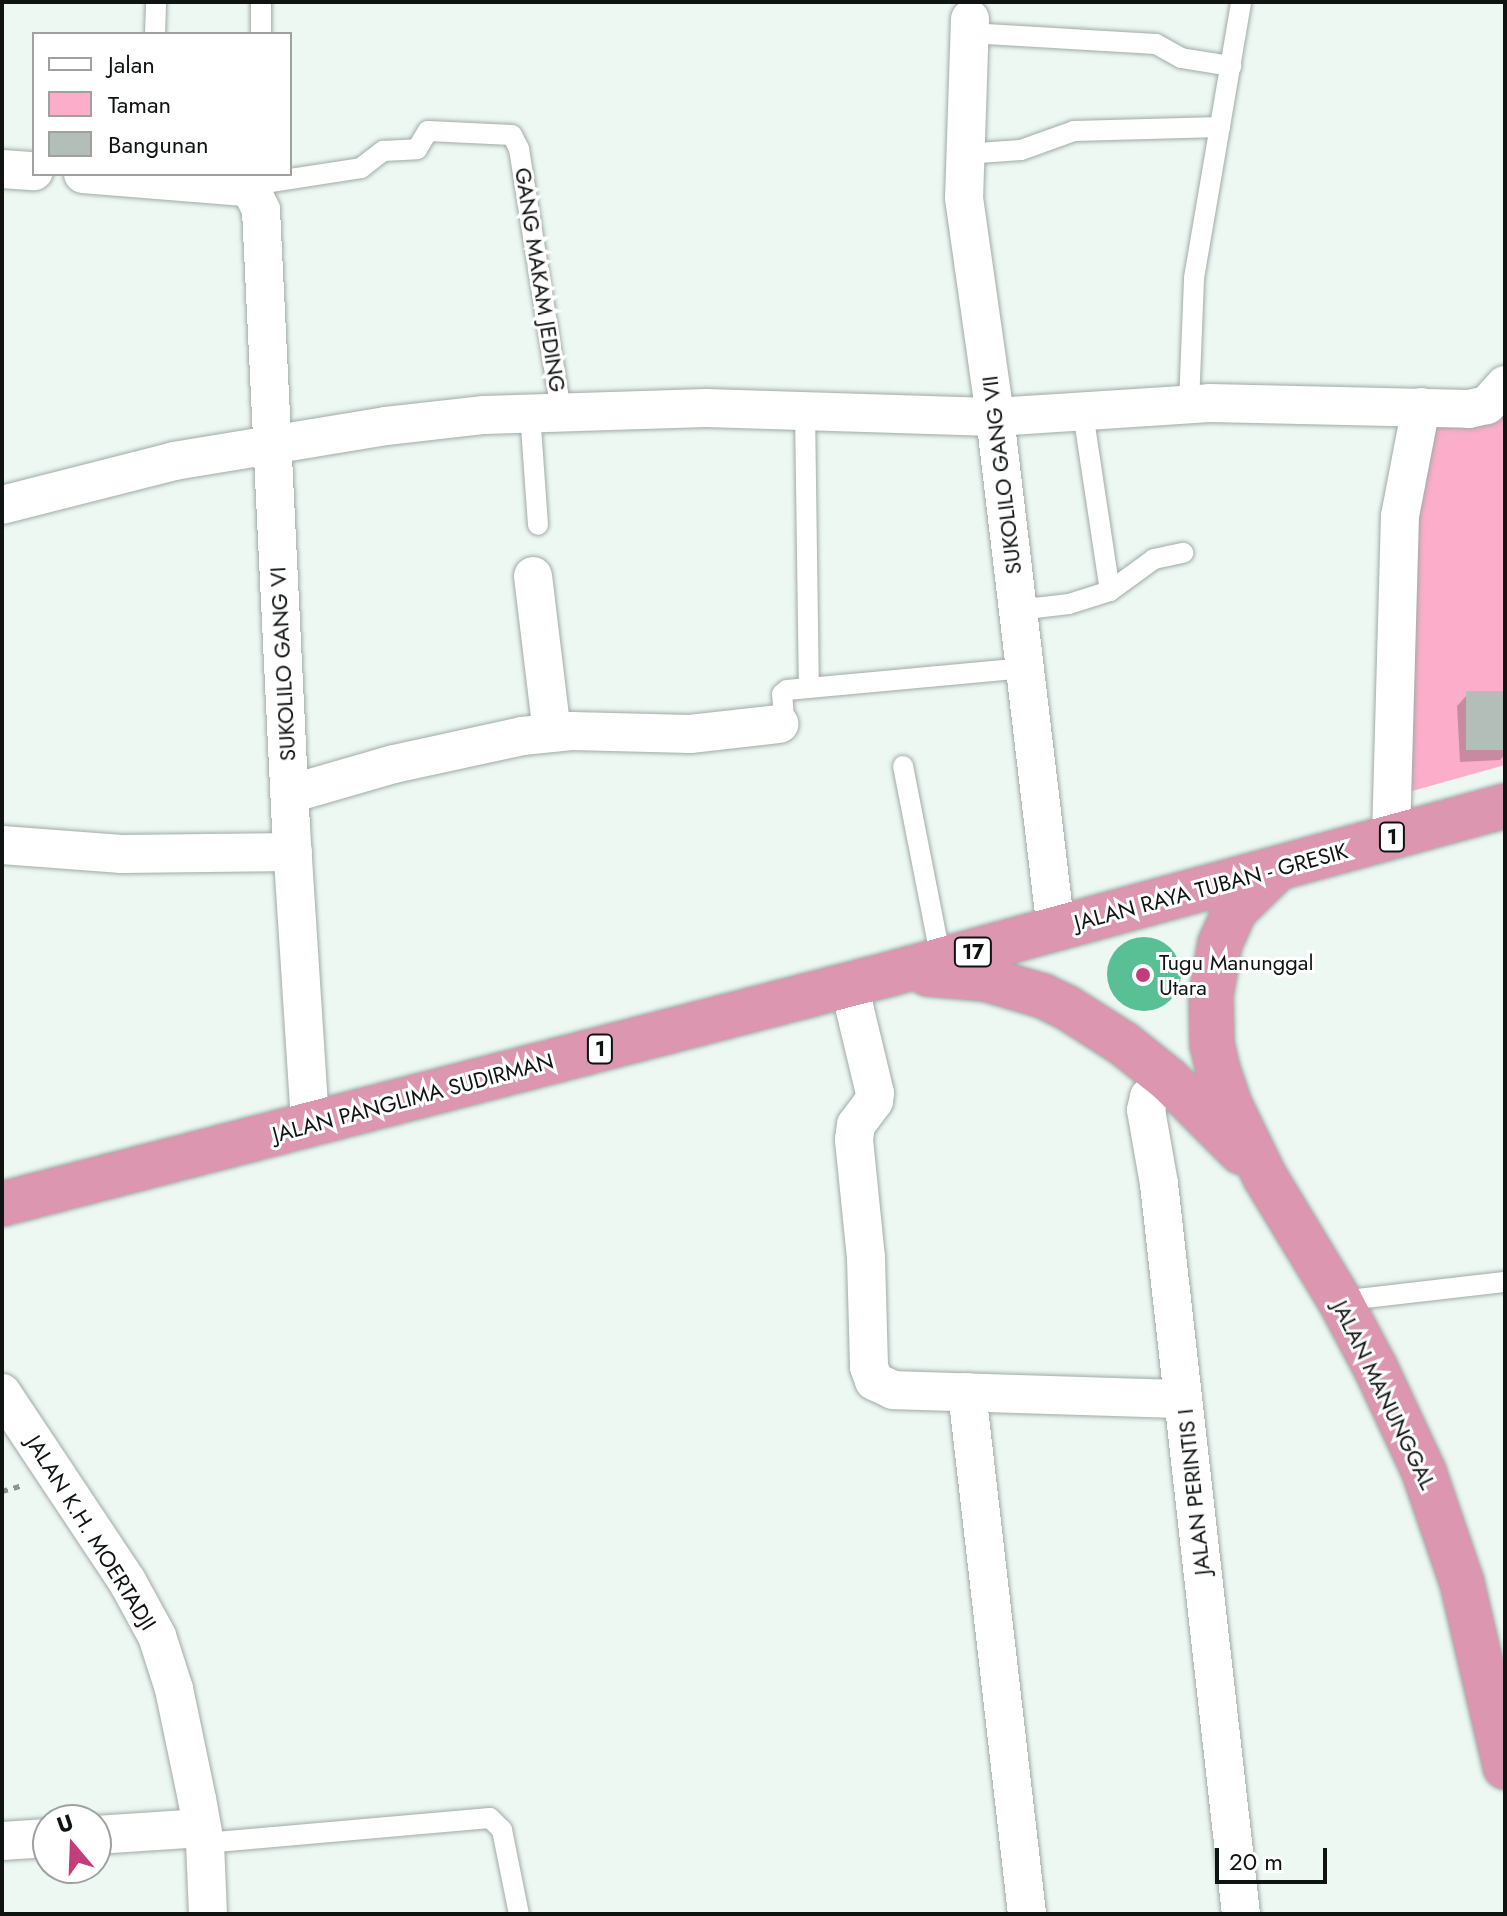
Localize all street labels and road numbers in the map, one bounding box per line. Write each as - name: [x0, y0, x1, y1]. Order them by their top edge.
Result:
- street label: GANG MAKAM JEDING: [509, 166, 571, 394]
- street label: SUKOLILO GANG VII: [977, 374, 1027, 576]
- street label: SUKOLILO GANG VI: [265, 566, 301, 762]
- road number: 1: [1378, 821, 1406, 853]
- street label: JALAN RAYA TUBAN - GRESIK: [1071, 838, 1351, 936]
- road number: 17: [953, 936, 993, 968]
- road number: 1: [586, 1033, 614, 1065]
- street label: JALAN PANGLIMA SUDIRMAN: [270, 1048, 556, 1148]
- street label: JALAN MANUNGGAL: [1327, 1296, 1441, 1494]
- street label: JALAN PERINTIS I: [1172, 1408, 1216, 1576]
- street label: JALAN K.H. MOERTADJI: [20, 1431, 162, 1635]

